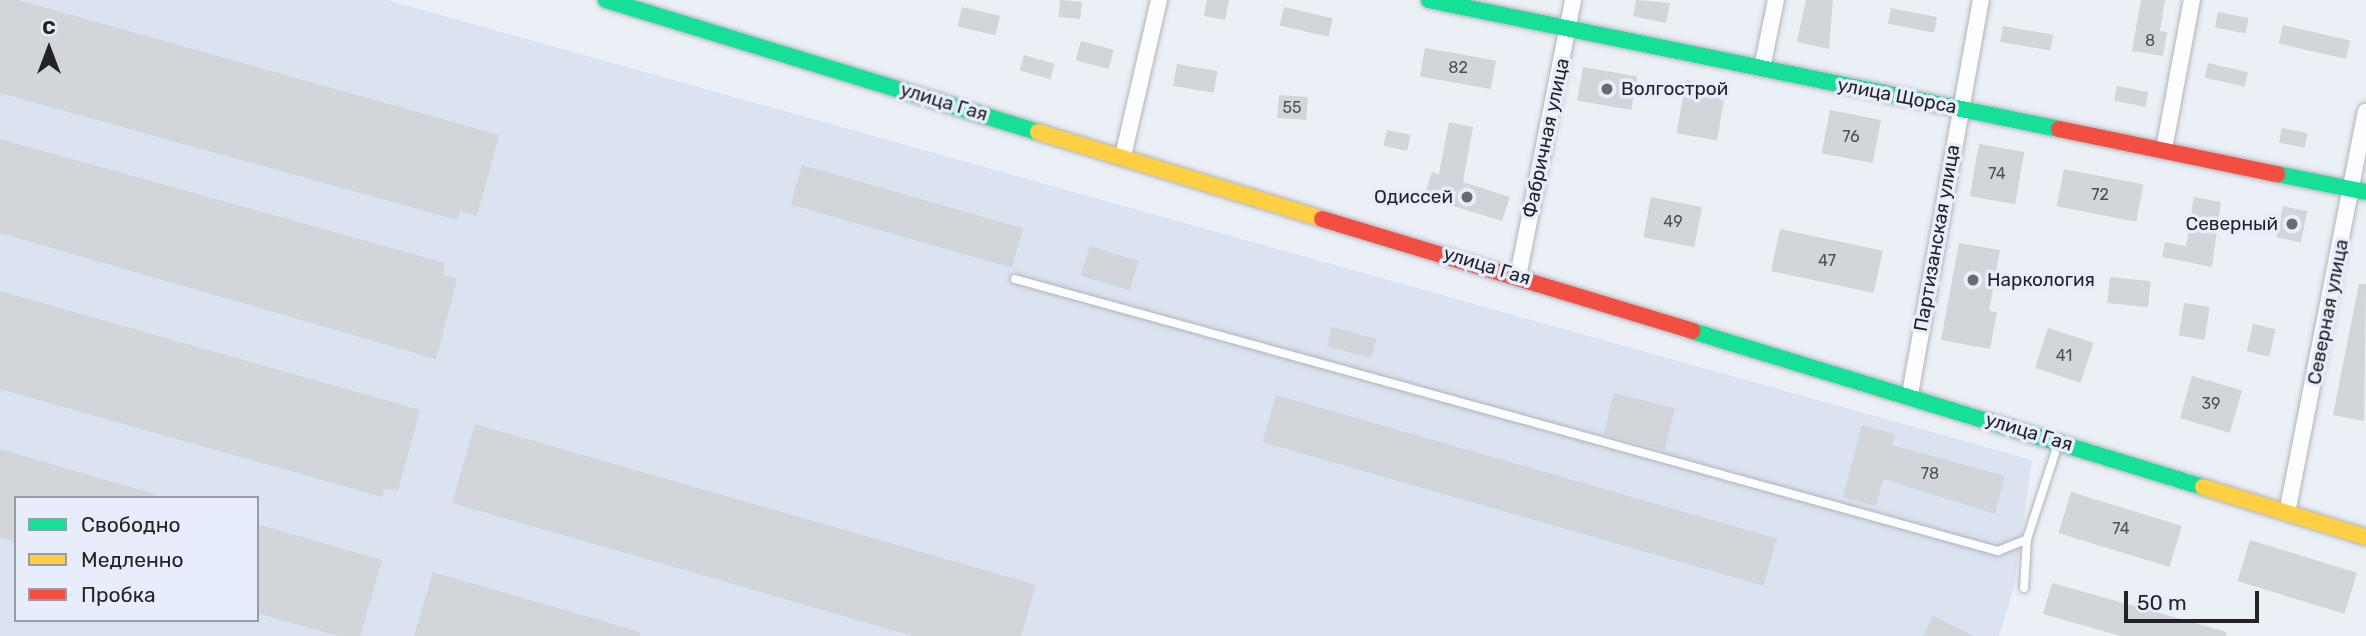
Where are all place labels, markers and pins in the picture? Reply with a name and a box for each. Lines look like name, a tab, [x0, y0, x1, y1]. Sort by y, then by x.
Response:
place label: Волгострой	[1621, 78, 1728, 100]
marker: Волгострой	[1599, 81, 1615, 97]
place label: Одиссей	[1374, 186, 1453, 208]
marker: Одиссей	[1459, 189, 1475, 205]
place label: Северный	[2185, 213, 2278, 235]
marker: Северный	[2284, 216, 2300, 232]
place label: Наркология	[1987, 269, 2095, 291]
marker: Наркология	[1965, 272, 1981, 288]

